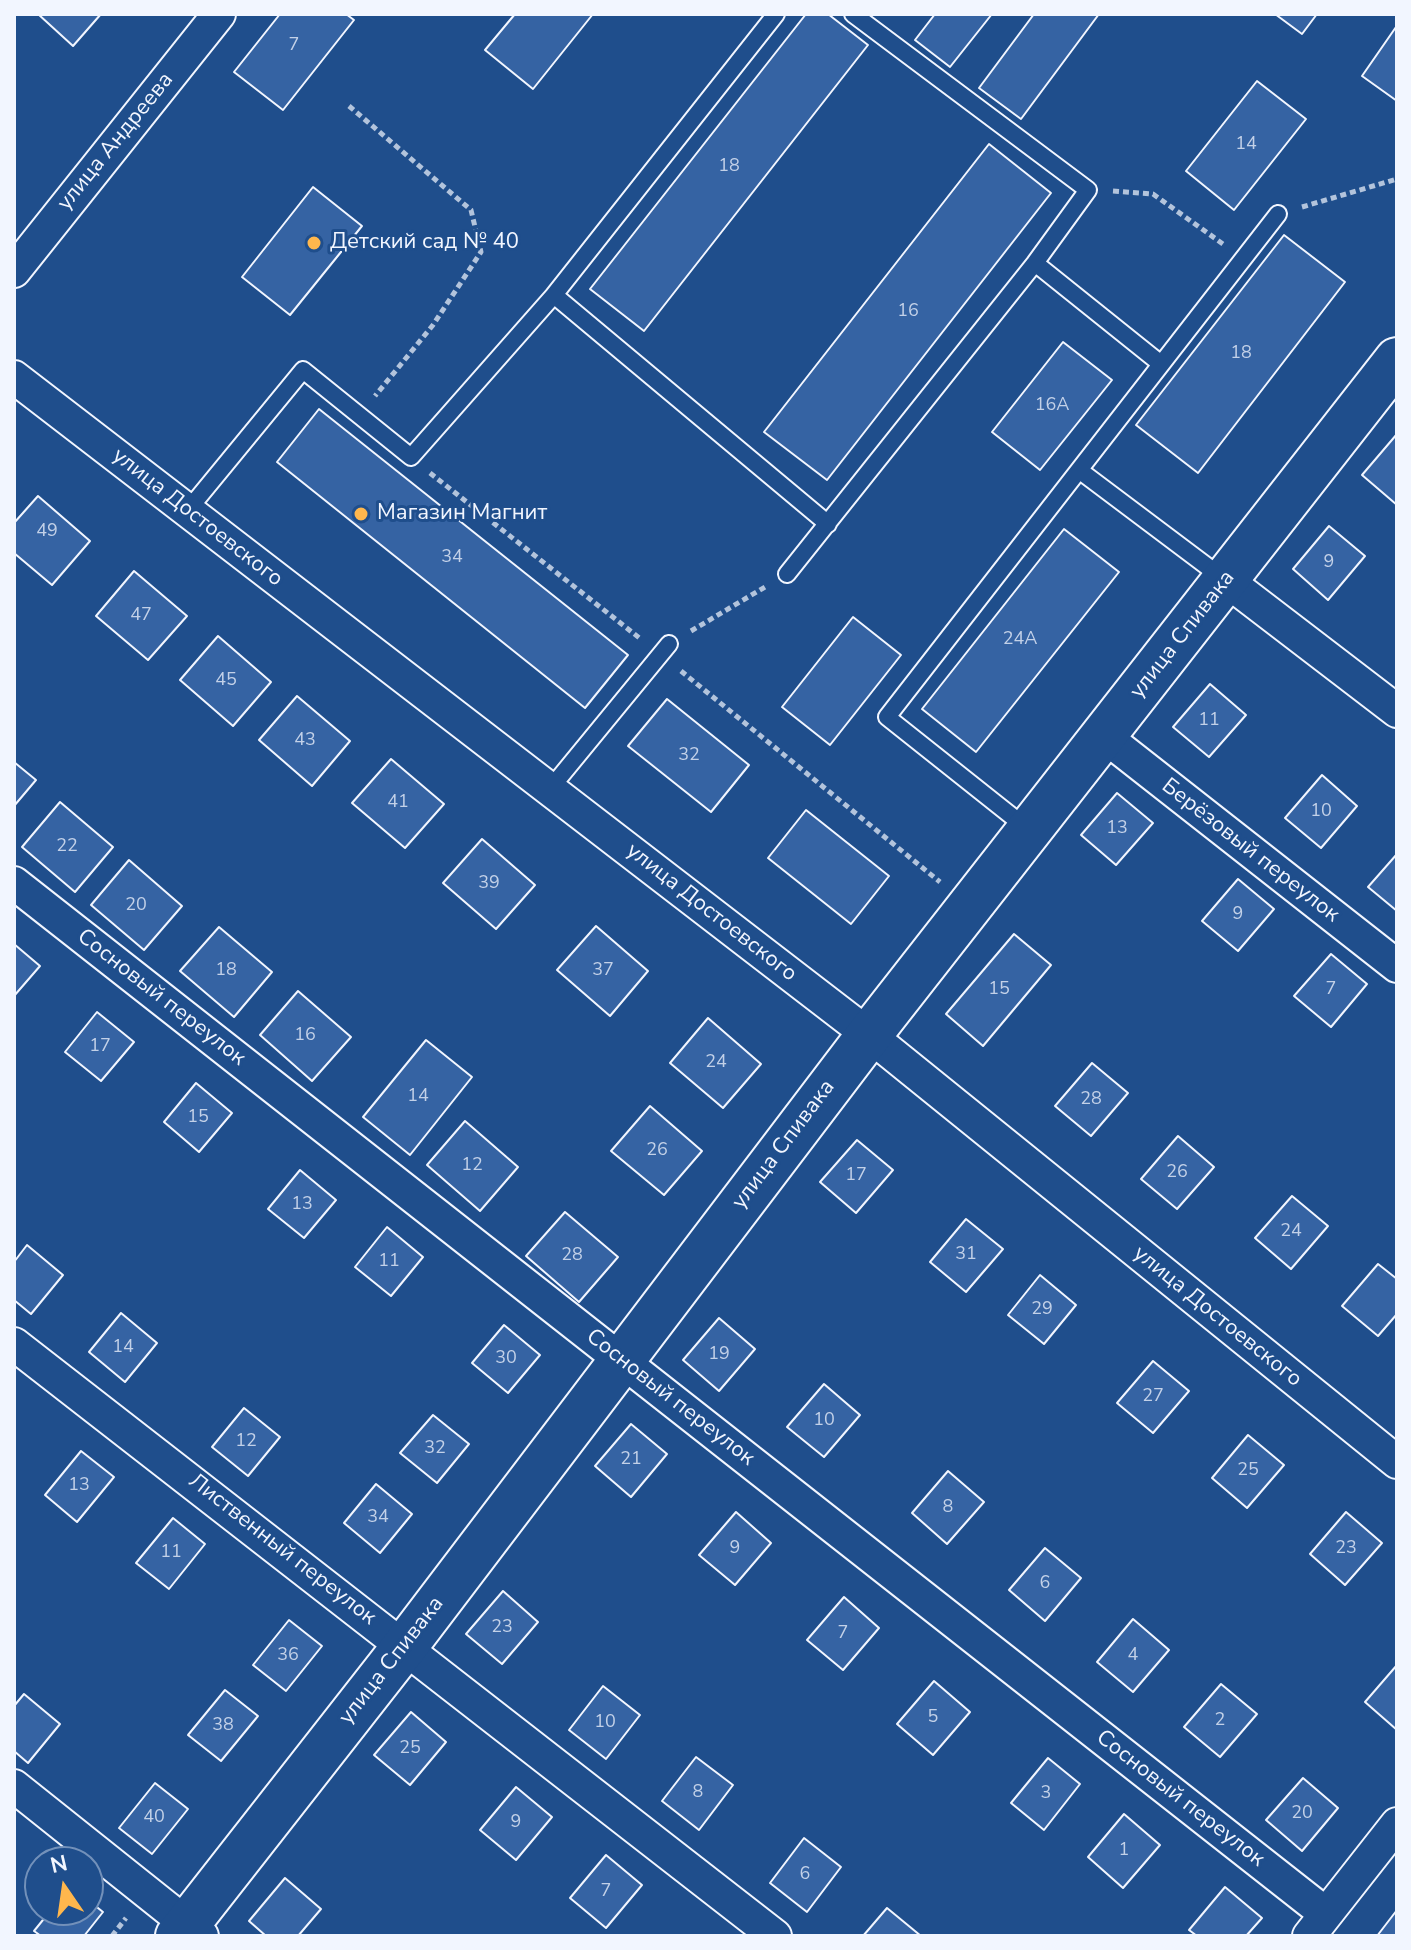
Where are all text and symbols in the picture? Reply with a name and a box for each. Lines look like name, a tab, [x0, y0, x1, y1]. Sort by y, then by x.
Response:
house number: 7	[289, 35, 299, 57]
street label: улица Андреева	[52, 68, 180, 216]
house number: 14	[1235, 134, 1257, 156]
house number: 18	[718, 156, 740, 178]
place label: Детский сад № 40	[330, 230, 519, 256]
marker: Детский сад № 40	[305, 234, 323, 252]
house number: 16	[897, 301, 919, 323]
house number: 18	[1230, 343, 1252, 365]
house number: 16А	[1035, 395, 1069, 417]
street label: улица Достоевского	[106, 443, 288, 593]
place label: Магазин Магнит	[377, 501, 547, 527]
marker: Магазин Магнит	[352, 505, 370, 523]
house number: 49	[36, 521, 58, 543]
house number: 34	[441, 547, 463, 569]
house number: 9	[1324, 552, 1334, 574]
street label: улица Спивака	[1125, 566, 1241, 704]
house number: 47	[130, 605, 152, 627]
house number: 24А	[1003, 629, 1037, 651]
house number: 45	[215, 670, 237, 692]
house number: 11	[1198, 710, 1220, 732]
house number: 43	[294, 730, 316, 752]
house number: 32	[678, 745, 700, 767]
street label: Берёзовый переулок	[1156, 773, 1344, 929]
house number: 41	[387, 792, 409, 814]
house number: 10	[1310, 801, 1332, 823]
house number: 13	[1106, 818, 1128, 840]
house number: 22	[56, 836, 78, 858]
street label: улица Достоевского	[620, 838, 802, 988]
house number: 39	[478, 873, 500, 895]
house number: 20	[125, 895, 147, 917]
house number: 9	[1233, 904, 1243, 926]
street label: Сосновый переулок	[72, 924, 250, 1072]
house number: 18	[215, 960, 237, 982]
house number: 37	[592, 960, 614, 982]
house number: 15	[988, 979, 1010, 1001]
house number: 7	[1326, 979, 1336, 1001]
house number: 16	[294, 1025, 316, 1047]
house number: 17	[89, 1036, 111, 1058]
house number: 24	[705, 1052, 727, 1074]
street label: улица Спивака	[727, 1075, 841, 1215]
house number: 14	[407, 1086, 429, 1108]
house number: 28	[1080, 1089, 1102, 1111]
house number: 15	[187, 1107, 209, 1129]
house number: 26	[646, 1140, 668, 1162]
house number: 12	[461, 1155, 483, 1177]
house number: 26	[1166, 1162, 1188, 1184]
house number: 17	[845, 1165, 867, 1187]
house number: 13	[291, 1194, 313, 1216]
house number: 24	[1280, 1221, 1302, 1243]
street label: улица Достоевского	[1127, 1241, 1307, 1393]
house number: 31	[955, 1244, 977, 1266]
house number: 28	[561, 1245, 583, 1267]
house number: 11	[378, 1251, 400, 1273]
house number: 29	[1031, 1299, 1053, 1321]
street label: Сосновый переулок	[581, 1324, 759, 1472]
house number: 14	[112, 1337, 134, 1359]
house number: 19	[708, 1344, 730, 1366]
house number: 30	[495, 1348, 517, 1370]
house number: 27	[1142, 1386, 1164, 1408]
house number: 10	[813, 1410, 835, 1432]
house number: 12	[235, 1431, 257, 1453]
house number: 32	[424, 1438, 446, 1460]
house number: 21	[620, 1449, 642, 1471]
house number: 25	[1237, 1460, 1259, 1482]
street label: Лиственный переулок	[183, 1469, 381, 1631]
house number: 13	[68, 1475, 90, 1497]
house number: 8	[943, 1497, 953, 1519]
house number: 34	[367, 1507, 389, 1529]
house number: 9	[730, 1538, 740, 1560]
house number: 23	[1335, 1538, 1357, 1560]
house number: 11	[160, 1542, 182, 1564]
house number: 6	[1040, 1573, 1050, 1595]
street label: улица Спивака	[334, 1592, 450, 1730]
house number: 23	[491, 1617, 513, 1639]
house number: 7	[838, 1623, 848, 1645]
house number: 36	[277, 1645, 299, 1667]
house number: 4	[1128, 1645, 1138, 1667]
house number: 5	[928, 1707, 938, 1729]
house number: 2	[1215, 1710, 1225, 1732]
house number: 10	[594, 1712, 616, 1734]
house number: 38	[212, 1715, 234, 1737]
street label: Сосновый переулок	[1091, 1725, 1269, 1873]
house number: 25	[399, 1738, 421, 1760]
house number: 8	[693, 1782, 703, 1804]
house number: 3	[1041, 1783, 1051, 1805]
house number: 20	[1291, 1803, 1313, 1825]
house number: 40	[143, 1807, 165, 1829]
house number: 9	[511, 1812, 521, 1834]
house number: 1	[1119, 1840, 1129, 1862]
north arrow	[24, 1846, 104, 1926]
text: N	[48, 1848, 70, 1881]
house number: 6	[800, 1864, 810, 1886]
house number: 7	[601, 1881, 611, 1903]

